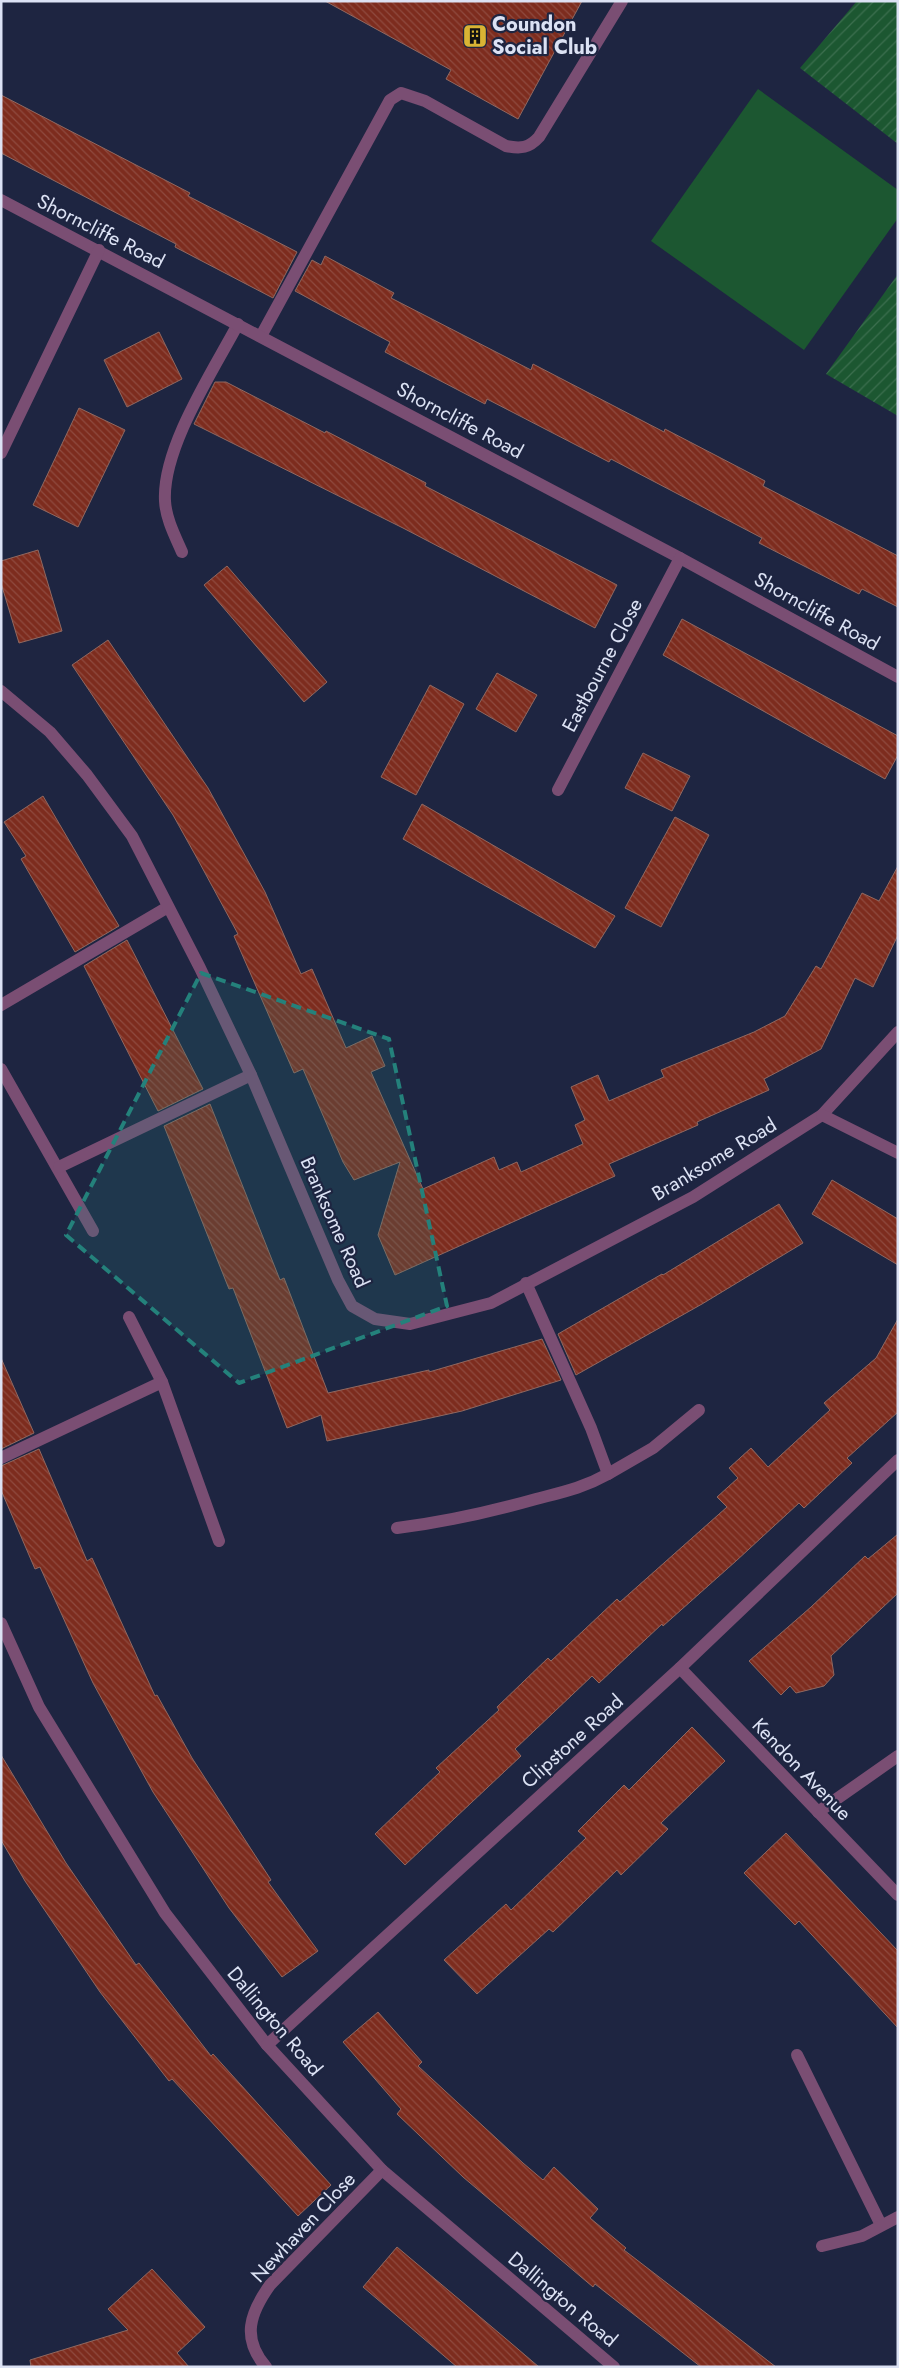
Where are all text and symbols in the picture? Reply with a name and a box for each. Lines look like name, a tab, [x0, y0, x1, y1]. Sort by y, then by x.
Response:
place label: Coundon Social Club	[492, 10, 597, 62]
building icon: Coundon Social Club	[462, 23, 488, 49]
street label: Shorncliffe Road	[32, 187, 170, 276]
street label: Shorncliffe Road	[391, 375, 528, 466]
street label: Shorncliffe Road	[749, 565, 885, 658]
street label: Eastbourne Close	[555, 593, 650, 737]
street label: Branksome Road	[646, 1111, 782, 1208]
street label: Branksome Road	[293, 1152, 376, 1292]
street label: Clipstone Road	[515, 1688, 630, 1795]
street label: Kendon Avenue	[745, 1712, 858, 1827]
street label: Dallington Road	[220, 1960, 329, 2082]
street label: Newhaven Close	[244, 2166, 362, 2289]
street label: Dallington Road	[502, 2245, 624, 2354]

